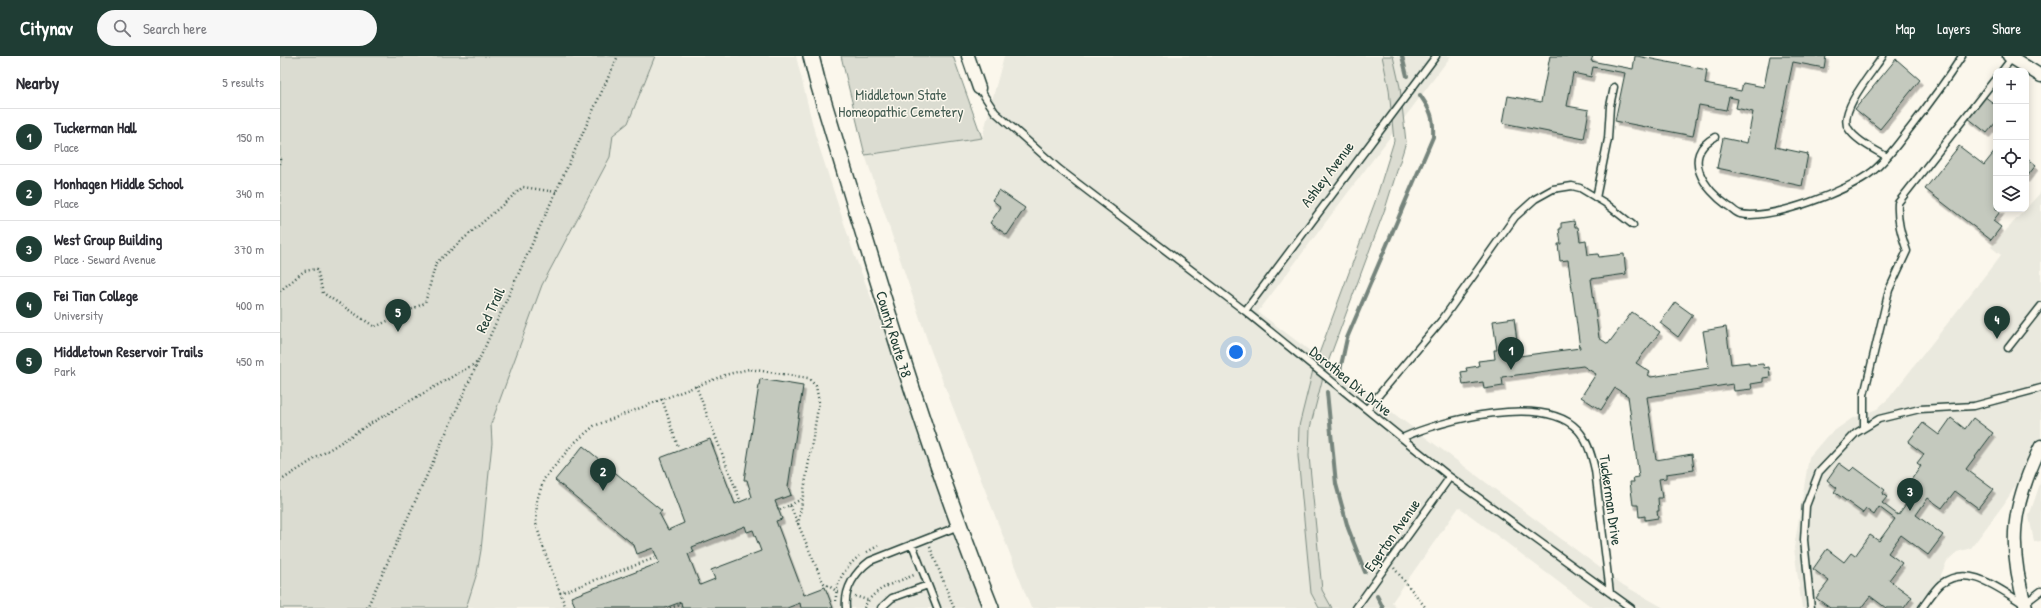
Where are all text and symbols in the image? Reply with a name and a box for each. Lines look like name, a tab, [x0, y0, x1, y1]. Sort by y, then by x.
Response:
search box	[97, 10, 377, 46]
text: Citynav	[20, 15, 73, 41]
icon: search	[111, 17, 133, 39]
text: Search here	[143, 18, 207, 39]
text: Map	[1895, 19, 1915, 38]
text: Layers	[1937, 19, 1970, 38]
text: Share	[1992, 19, 2021, 38]
map controls	[1993, 68, 2029, 212]
button: +	[1993, 68, 2029, 104]
text: Nearby	[16, 71, 59, 94]
text: 5 results	[222, 73, 264, 91]
park label: Middletown State Homeopathic Cemetery	[838, 84, 964, 122]
button: −	[1993, 104, 2029, 140]
text: Tuckerman Hall	[54, 117, 137, 138]
text: 1	[27, 128, 31, 146]
text: 150 m	[236, 128, 264, 146]
street label: Ashley Avenue	[1295, 137, 1359, 211]
text: Place	[54, 138, 79, 156]
button: locate	[1993, 140, 2029, 176]
text: Monhagen Middle School	[54, 173, 183, 194]
button: layers	[1993, 176, 2029, 212]
text: 2	[26, 184, 32, 202]
text: 340 m	[236, 184, 264, 202]
text: Place	[54, 194, 79, 212]
text: West Group Building	[54, 229, 162, 250]
text: 3	[26, 240, 32, 258]
text: 370 m	[234, 240, 264, 258]
text: Place · Seward Avenue	[54, 250, 156, 268]
street label: Red Trail	[470, 284, 510, 336]
text: Fei Tian College	[54, 285, 138, 306]
street label: County Route 78	[871, 288, 917, 380]
text: 4	[27, 296, 31, 314]
text: 400 m	[236, 296, 264, 314]
pin: 5	[385, 299, 411, 332]
text: University	[54, 306, 103, 324]
pin: 4	[1984, 306, 2010, 339]
pin: 1	[1498, 337, 1524, 370]
text: Middletown Reservoir Trails	[54, 341, 203, 362]
street label: Dorothea Dix Drive	[1305, 341, 1397, 421]
your location	[1226, 342, 1246, 362]
text: 5	[26, 352, 32, 370]
text: 450 m	[236, 352, 264, 370]
text: Park	[54, 362, 76, 380]
street label: Tuckerman Drive	[1594, 453, 1628, 547]
pin: 2	[590, 458, 616, 491]
pin: 3	[1897, 478, 1923, 511]
street label: Egerton Avenue	[1359, 494, 1425, 576]

